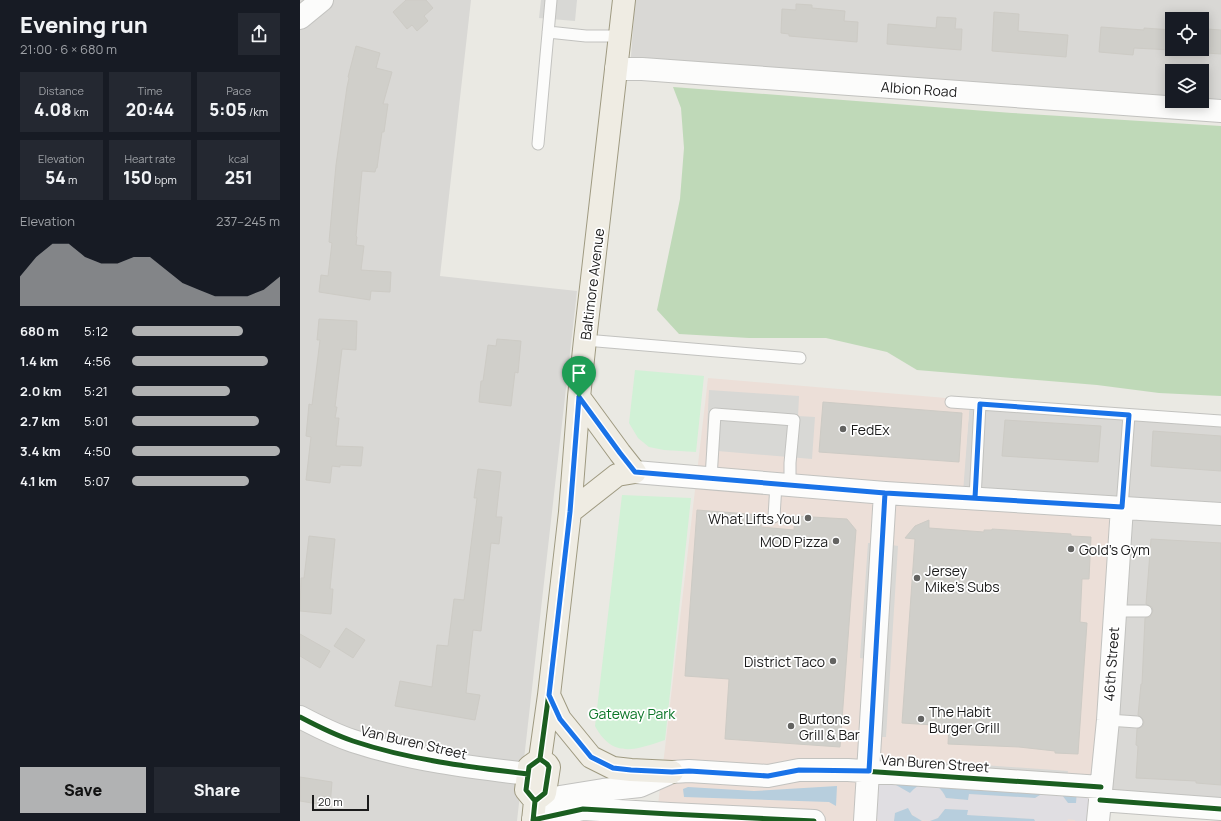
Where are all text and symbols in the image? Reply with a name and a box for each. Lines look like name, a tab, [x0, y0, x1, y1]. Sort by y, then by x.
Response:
text: Evening run	[20, 10, 148, 40]
map controls	[1165, 12, 1209, 108]
button: locate	[1165, 12, 1209, 56]
button: share	[238, 13, 280, 55]
text: 21:00 · 6 × 680 m	[20, 40, 117, 58]
button: layers	[1165, 64, 1209, 108]
street label: Albion Road	[880, 77, 958, 101]
text: Distance	[39, 83, 84, 98]
text: Time	[138, 83, 162, 98]
text: Pace	[226, 83, 251, 98]
text: 4.08	[34, 98, 72, 121]
text: 20:44	[126, 98, 174, 121]
text: 5:05	[209, 98, 247, 121]
text: km	[72, 104, 89, 119]
text: /km	[247, 104, 268, 119]
text: Elevation	[38, 151, 85, 166]
text: Heart rate	[124, 151, 176, 166]
text: kcal	[229, 151, 249, 166]
text: 54	[45, 166, 66, 189]
text: 150	[123, 166, 152, 189]
text: 251	[225, 166, 253, 189]
text: m	[66, 172, 77, 187]
text: bpm	[152, 172, 177, 187]
text: Elevation	[20, 212, 75, 230]
text: 237–245 m	[216, 212, 280, 230]
street label: Baltimore Avenue	[576, 227, 608, 341]
text: 680 m	[20, 322, 59, 340]
text: 5:12	[84, 322, 108, 340]
text: 1.4 km	[20, 352, 58, 370]
text: 4:56	[84, 352, 111, 370]
pin	[562, 356, 596, 397]
icon: arrive	[568, 362, 590, 384]
text: 2.0 km	[20, 382, 62, 400]
text: 5:21	[84, 382, 108, 400]
text: 2.7 km	[20, 412, 60, 430]
text: 5:01	[84, 412, 108, 430]
place label: FedEx	[851, 420, 890, 439]
marker: FedEx	[838, 424, 848, 434]
text: 3.4 km	[20, 442, 61, 460]
text: 4:50	[84, 442, 111, 460]
text: 4.1 km	[20, 472, 57, 490]
text: 5:07	[84, 472, 110, 490]
place label: What Lifts You	[708, 509, 800, 528]
marker: What Lifts You	[803, 513, 813, 523]
place label: MOD Pizza	[760, 532, 828, 551]
marker: MOD Pizza	[831, 536, 841, 546]
place label: Gold's Gym	[1079, 540, 1150, 559]
marker: Gold's Gym	[1066, 544, 1076, 554]
place label: Jersey Mike's Subs	[925, 561, 1000, 596]
marker: Jersey Mike's Subs	[912, 573, 922, 583]
street label: 46th Street	[1099, 626, 1123, 702]
place label: District Taco	[744, 652, 825, 671]
marker: District Taco	[828, 656, 838, 666]
place label: The Habit Burger Grill	[929, 702, 1000, 737]
park label: Gateway Park	[589, 704, 676, 723]
place label: Burtons Grill & Bar	[799, 709, 860, 744]
marker: The Habit Burger Grill	[916, 714, 926, 724]
street label: Van Buren Street	[359, 721, 469, 764]
marker: Burtons Grill & Bar	[786, 721, 796, 731]
street label: Van Buren Street	[880, 750, 990, 776]
button: Save	[20, 767, 146, 813]
button: Share	[154, 767, 280, 813]
scale bar	[312, 793, 369, 812]
text: 20 m	[318, 794, 343, 809]

